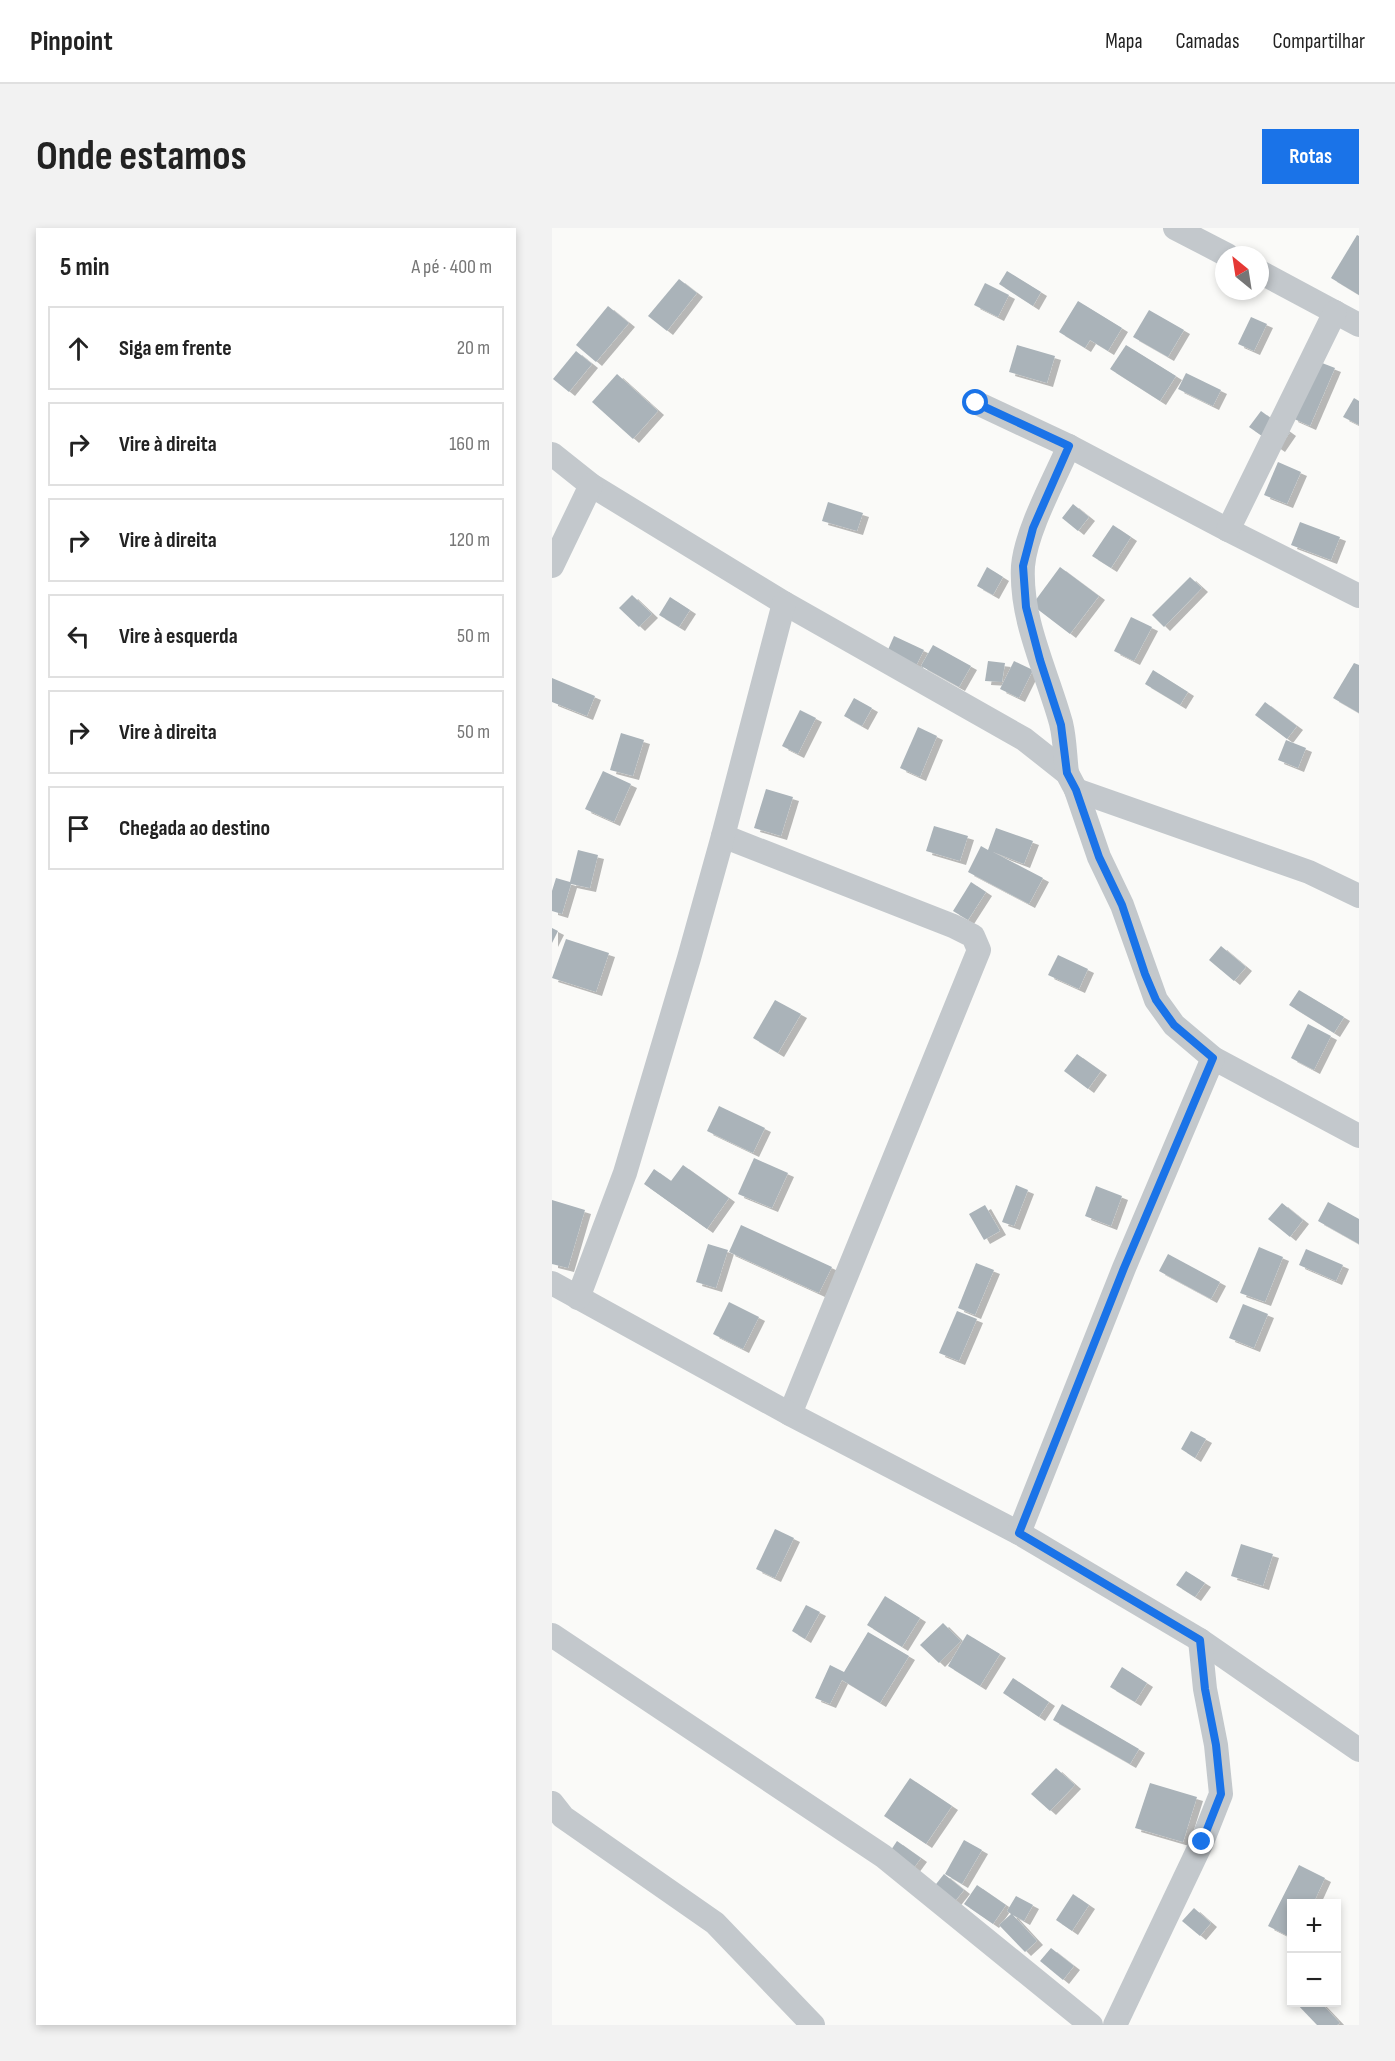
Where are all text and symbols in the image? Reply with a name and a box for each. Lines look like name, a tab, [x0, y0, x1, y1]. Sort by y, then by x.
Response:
text: Pinpoint	[30, 25, 113, 58]
text: Mapa	[1105, 29, 1143, 54]
text: Camadas	[1176, 29, 1239, 54]
text: Compartilhar	[1272, 29, 1365, 54]
button: Rotas	[1262, 129, 1359, 184]
text: Onde estamos	[36, 131, 247, 182]
north arrow	[1215, 246, 1269, 300]
text: 5 min	[60, 252, 110, 283]
text: A pé · 400 m	[411, 255, 492, 279]
icon: ahead	[62, 332, 95, 365]
text: Siga em frente	[119, 335, 232, 362]
text: 20 m	[457, 336, 490, 360]
route start	[962, 389, 988, 415]
icon: right	[62, 428, 95, 461]
text: Vire à direita	[119, 431, 217, 458]
text: 160 m	[449, 432, 490, 456]
icon: right	[62, 524, 95, 557]
text: Vire à direita	[119, 527, 217, 554]
text: 120 m	[450, 528, 490, 552]
icon: left	[62, 620, 95, 653]
text: Vire à esquerda	[119, 623, 238, 650]
text: 50 m	[457, 624, 490, 648]
icon: right	[62, 716, 95, 749]
text: Vire à direita	[119, 719, 217, 746]
text: 50 m	[457, 720, 490, 744]
icon: arrive	[62, 812, 95, 845]
text: Chegada ao destino	[119, 815, 270, 842]
route end	[1188, 1828, 1214, 1854]
map controls	[1287, 1899, 1341, 2007]
button: +	[1287, 1899, 1341, 1953]
button: −	[1287, 1953, 1341, 2007]

